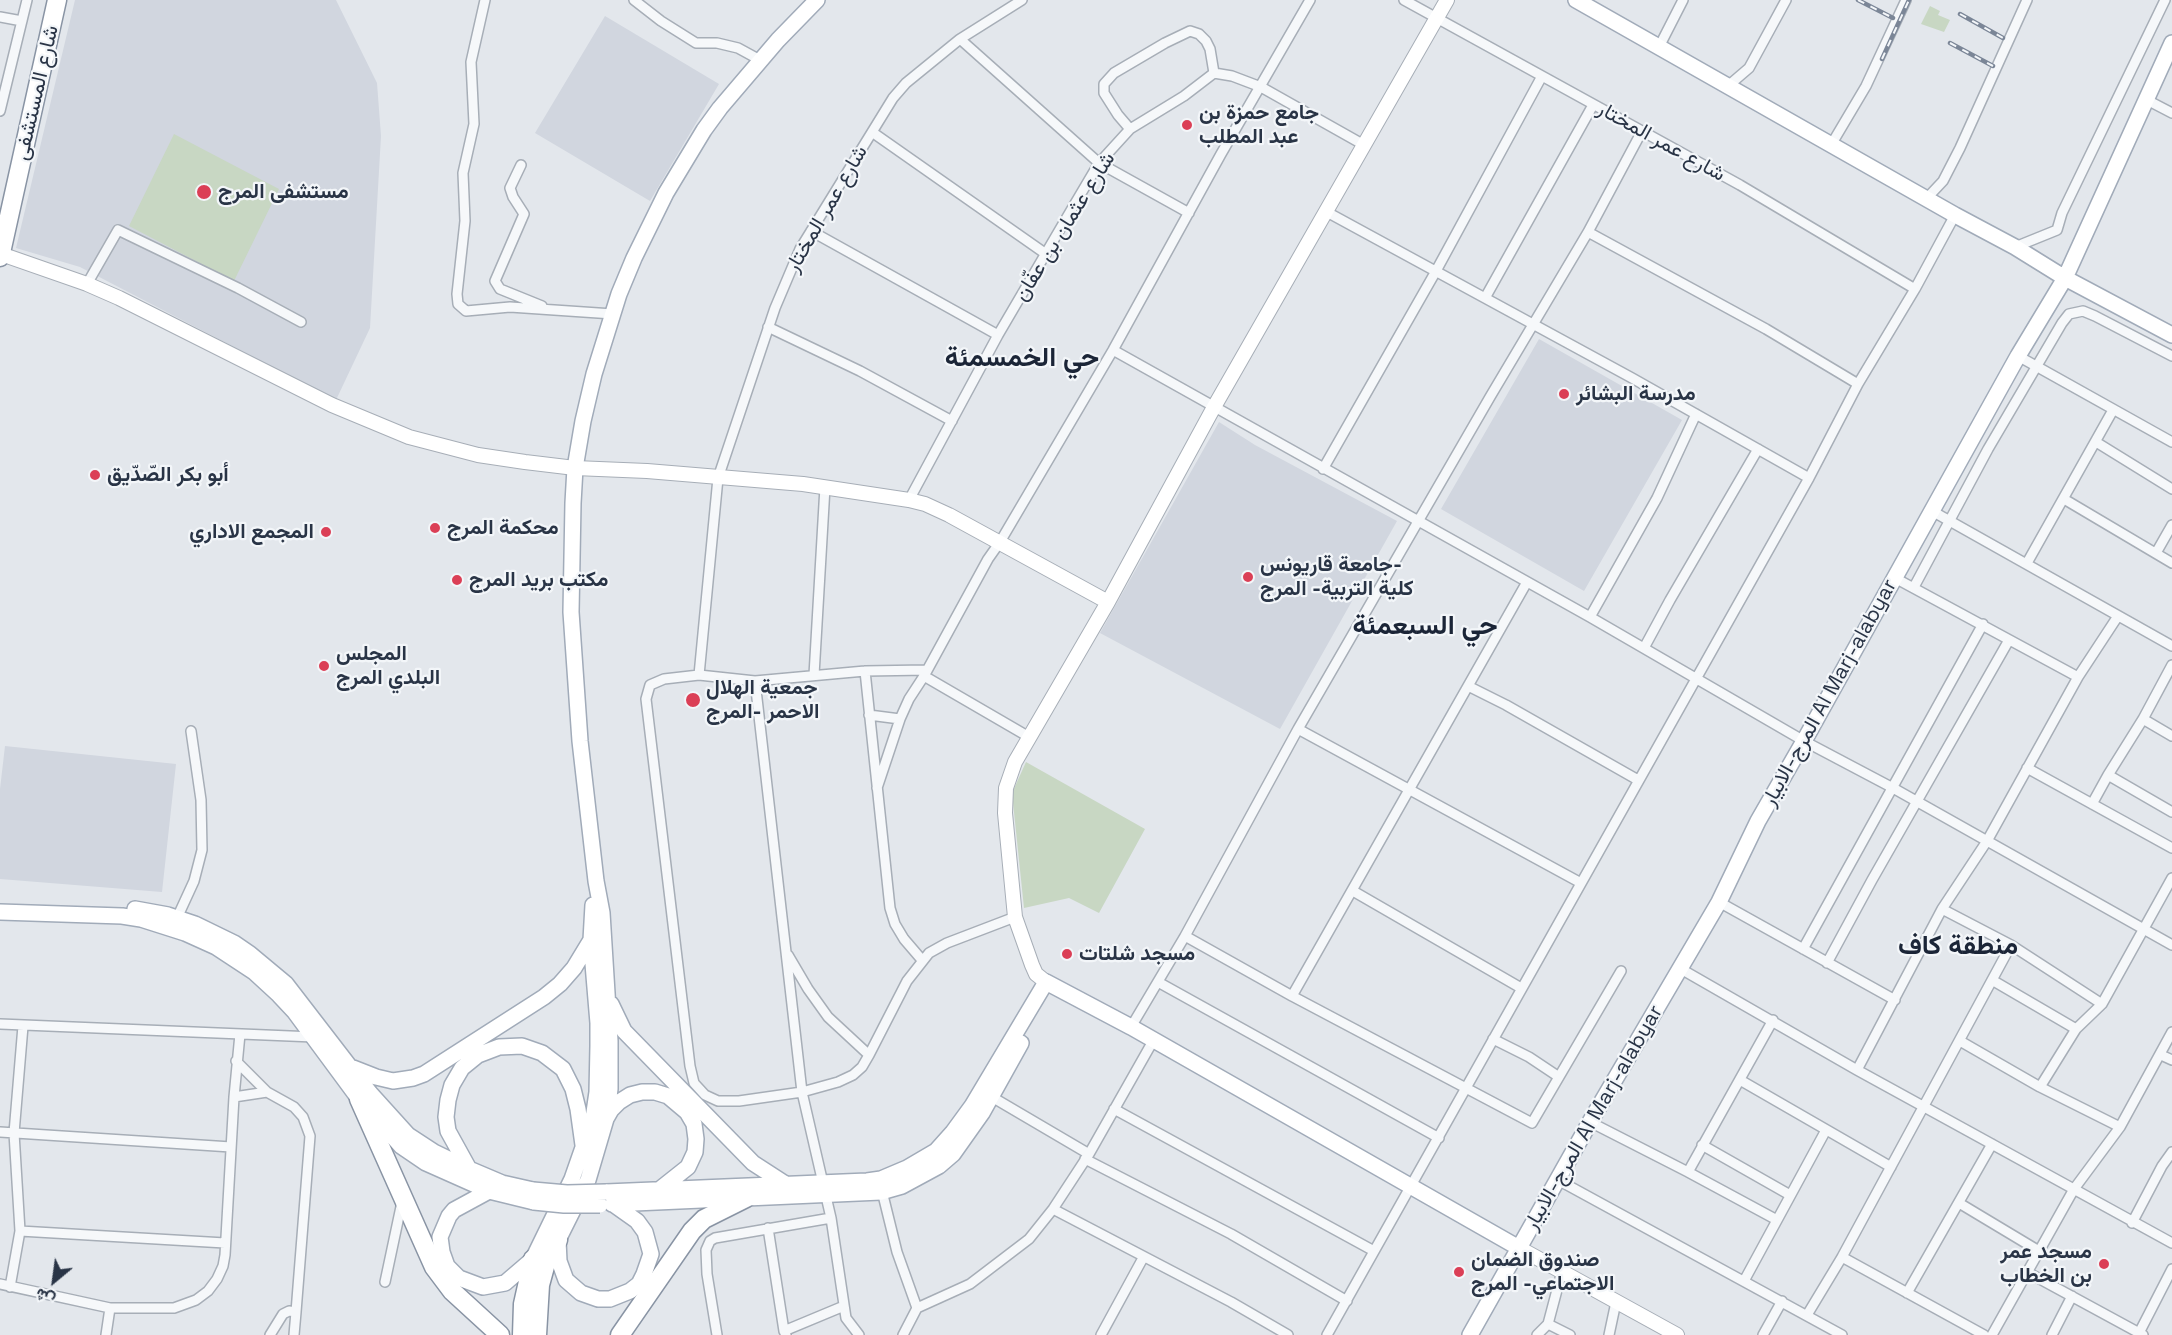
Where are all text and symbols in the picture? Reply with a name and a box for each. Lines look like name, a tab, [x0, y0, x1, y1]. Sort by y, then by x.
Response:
street label: شارع المستشفى	[9, 23, 65, 163]
street label: شارع عمر المختار	[1593, 97, 1729, 187]
place label: جامع حمزة بن عبد المطلب	[1199, 100, 1319, 150]
marker: جامع حمزة بن عبد المطلب	[1180, 118, 1194, 132]
street label: شارع عمر المختار	[781, 141, 873, 277]
street label: شارع عثمان بن عفّان	[1009, 148, 1121, 306]
place label: مستشفى المرج	[218, 179, 349, 205]
marker: مستشفى المرج	[195, 183, 213, 201]
district label: حي الخمسمئة	[945, 343, 1099, 375]
place label: مدرسة البشائر	[1576, 381, 1696, 407]
marker: مدرسة البشائر	[1557, 387, 1571, 401]
place label: أبو بكر الصّدّيق	[107, 462, 229, 488]
marker: أبو بكر الصّدّيق	[88, 468, 102, 482]
place label: محكمة المرج	[447, 515, 559, 541]
place label: المجمع الاداري	[189, 519, 314, 545]
marker: محكمة المرج	[428, 521, 442, 535]
marker: المجمع الاداري	[319, 525, 333, 539]
place label: جامعة قاريونس- كلية التربية- المرج	[1260, 552, 1414, 602]
place label: مكتب بريد المرج	[469, 567, 608, 593]
marker: جامعة قاريونس- كلية التربية- المرج	[1241, 570, 1255, 584]
marker: مكتب بريد المرج	[450, 573, 464, 587]
street label: المرج-الابيار Al Marj-alabyar	[1757, 575, 1903, 811]
district label: حي السبعمئة	[1352, 611, 1498, 643]
place label: المجلس البلدي المرج	[336, 641, 440, 691]
marker: المجلس البلدي المرج	[317, 659, 331, 673]
place label: جمعية الهلال الاحمر -المرج	[706, 675, 819, 725]
marker: جمعية الهلال الاحمر -المرج	[684, 691, 702, 709]
district label: منطقة كاف	[1898, 931, 2018, 963]
place label: مسجد شلتات	[1079, 941, 1195, 967]
marker: مسجد شلتات	[1060, 947, 1074, 961]
street label: المرج-الابيار Al Marj-alabyar	[1519, 1001, 1669, 1235]
place label: مسجد عمر بن الخطاب	[2000, 1239, 2092, 1289]
place label: صندوق الضمان الاجتماعي- المرج	[1471, 1247, 1614, 1297]
north arrow	[24, 1251, 84, 1311]
marker: مسجد عمر بن الخطاب	[2097, 1257, 2111, 1271]
marker: صندوق الضمان الاجتماعي- المرج	[1452, 1265, 1466, 1279]
text: ش	[32, 1283, 59, 1311]

